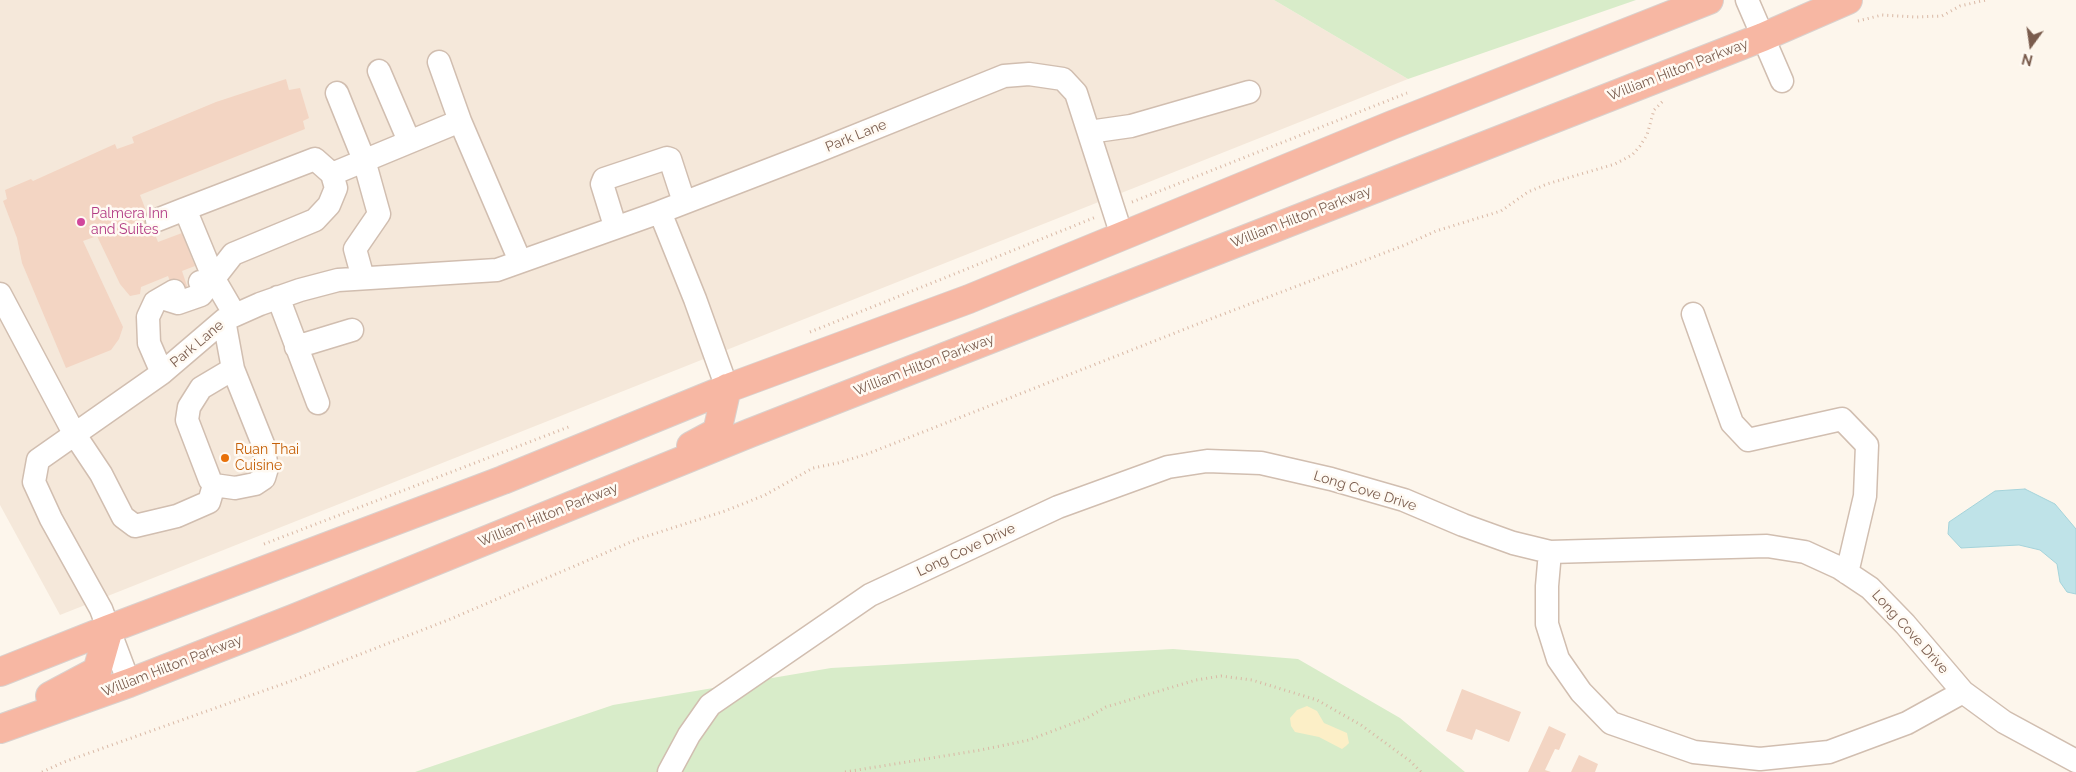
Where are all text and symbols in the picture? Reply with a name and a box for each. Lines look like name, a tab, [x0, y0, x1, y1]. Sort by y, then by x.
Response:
north arrow	[2006, 20, 2056, 70]
street label: William Hilton Parkway	[1605, 35, 1751, 105]
text: N	[2020, 50, 2034, 69]
street label: Park Lane	[823, 116, 889, 156]
street label: William Hilton Parkway	[1228, 182, 1374, 252]
place label: Palmera Inn and Suites	[91, 206, 168, 238]
marker: Palmera Inn and Suites	[75, 216, 87, 228]
street label: Park Lane	[167, 317, 227, 371]
street label: William Hilton Parkway	[851, 330, 997, 400]
place label: Ruan Thai Cuisine	[235, 442, 299, 474]
marker: Ruan Thai Cuisine	[219, 452, 231, 464]
street label: Long Cove Drive	[1311, 467, 1419, 515]
street label: William Hilton Parkway	[476, 479, 620, 551]
street label: Long Cove Drive	[914, 520, 1018, 580]
street label: Long Cove Drive	[1868, 587, 1952, 677]
street label: William Hilton Parkway	[99, 631, 245, 701]

